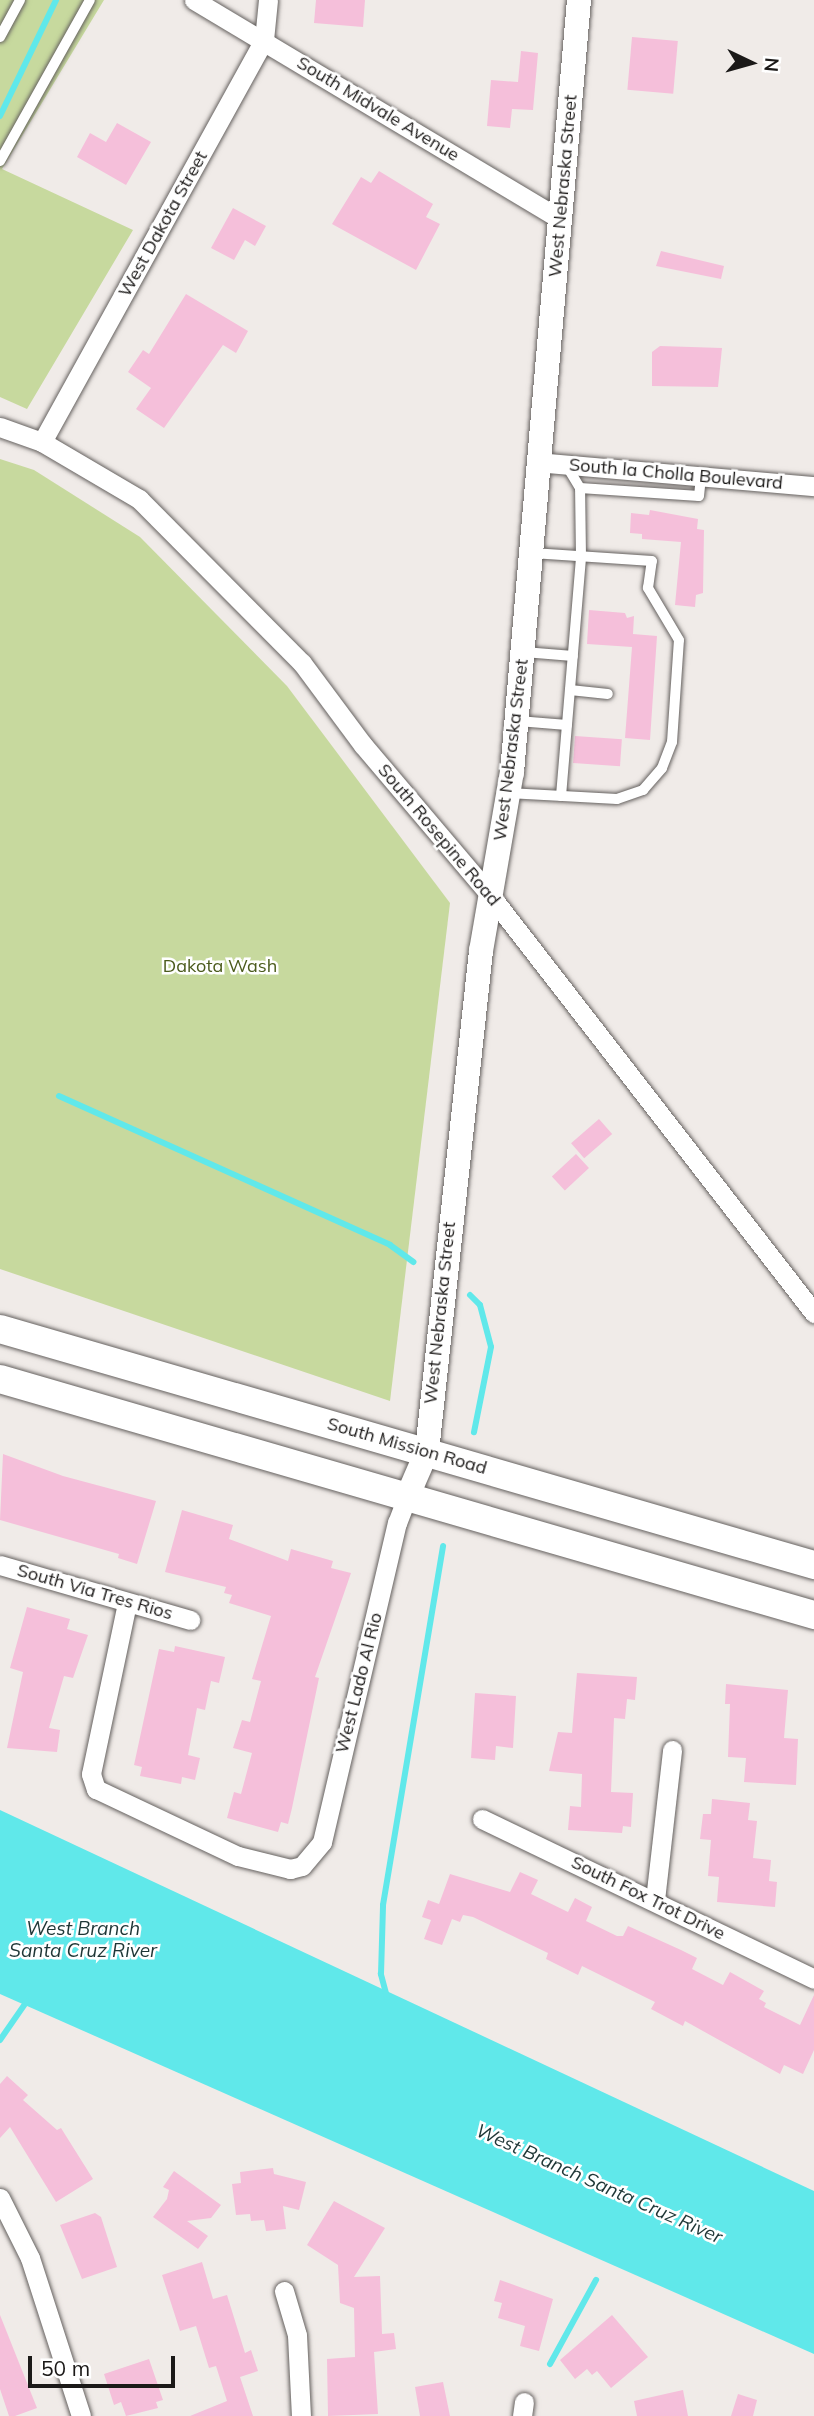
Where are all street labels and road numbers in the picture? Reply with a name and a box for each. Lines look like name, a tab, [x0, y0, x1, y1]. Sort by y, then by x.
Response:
street label: South Midvale Avenue	[293, 52, 463, 166]
street label: West Nebraska Street	[544, 94, 582, 278]
street label: West Dakota Street	[114, 147, 212, 301]
street label: South la Cholla Boulevard	[568, 454, 784, 494]
street label: West Nebraska Street	[489, 658, 533, 842]
street label: South Rosepine Road	[373, 760, 505, 910]
street label: West Nebraska Street	[420, 1221, 460, 1405]
street label: South Mission Road	[325, 1413, 489, 1479]
street label: South Via Tres Rios	[15, 1559, 175, 1625]
street label: West Lado Al Rio	[331, 1610, 387, 1756]
street label: South Fox Trot Drive	[568, 1851, 728, 1945]

